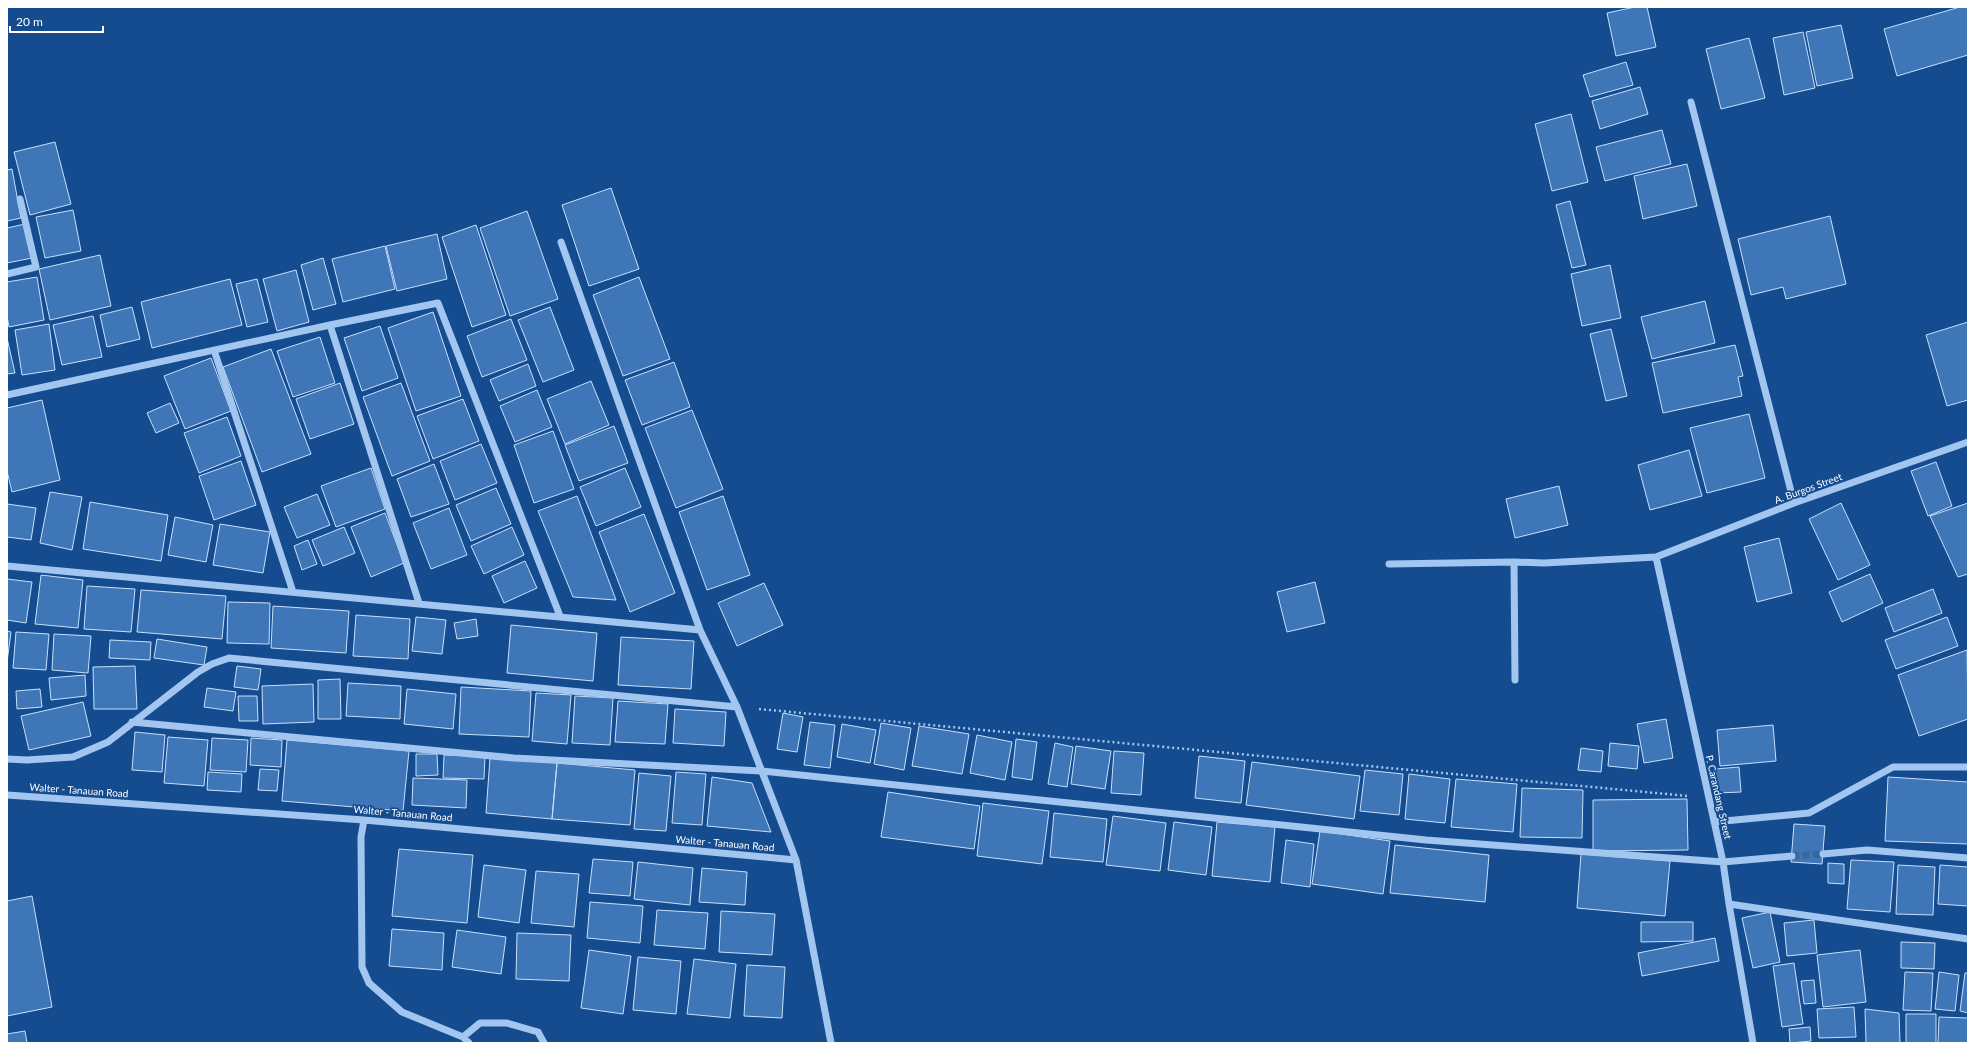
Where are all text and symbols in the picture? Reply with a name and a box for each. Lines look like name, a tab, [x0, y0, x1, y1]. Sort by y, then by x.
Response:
scale bar	[10, 8, 103, 34]
text: 20 m	[16, 14, 43, 29]
street label: A. Burgos Street	[1773, 470, 1844, 506]
street label: P. Carandang Street	[1703, 754, 1735, 841]
street label: Walter - Tanauan Road	[29, 781, 129, 799]
street label: Walter - Tanauan Road	[353, 803, 453, 823]
street label: Walter - Tanauan Road	[675, 833, 775, 853]

